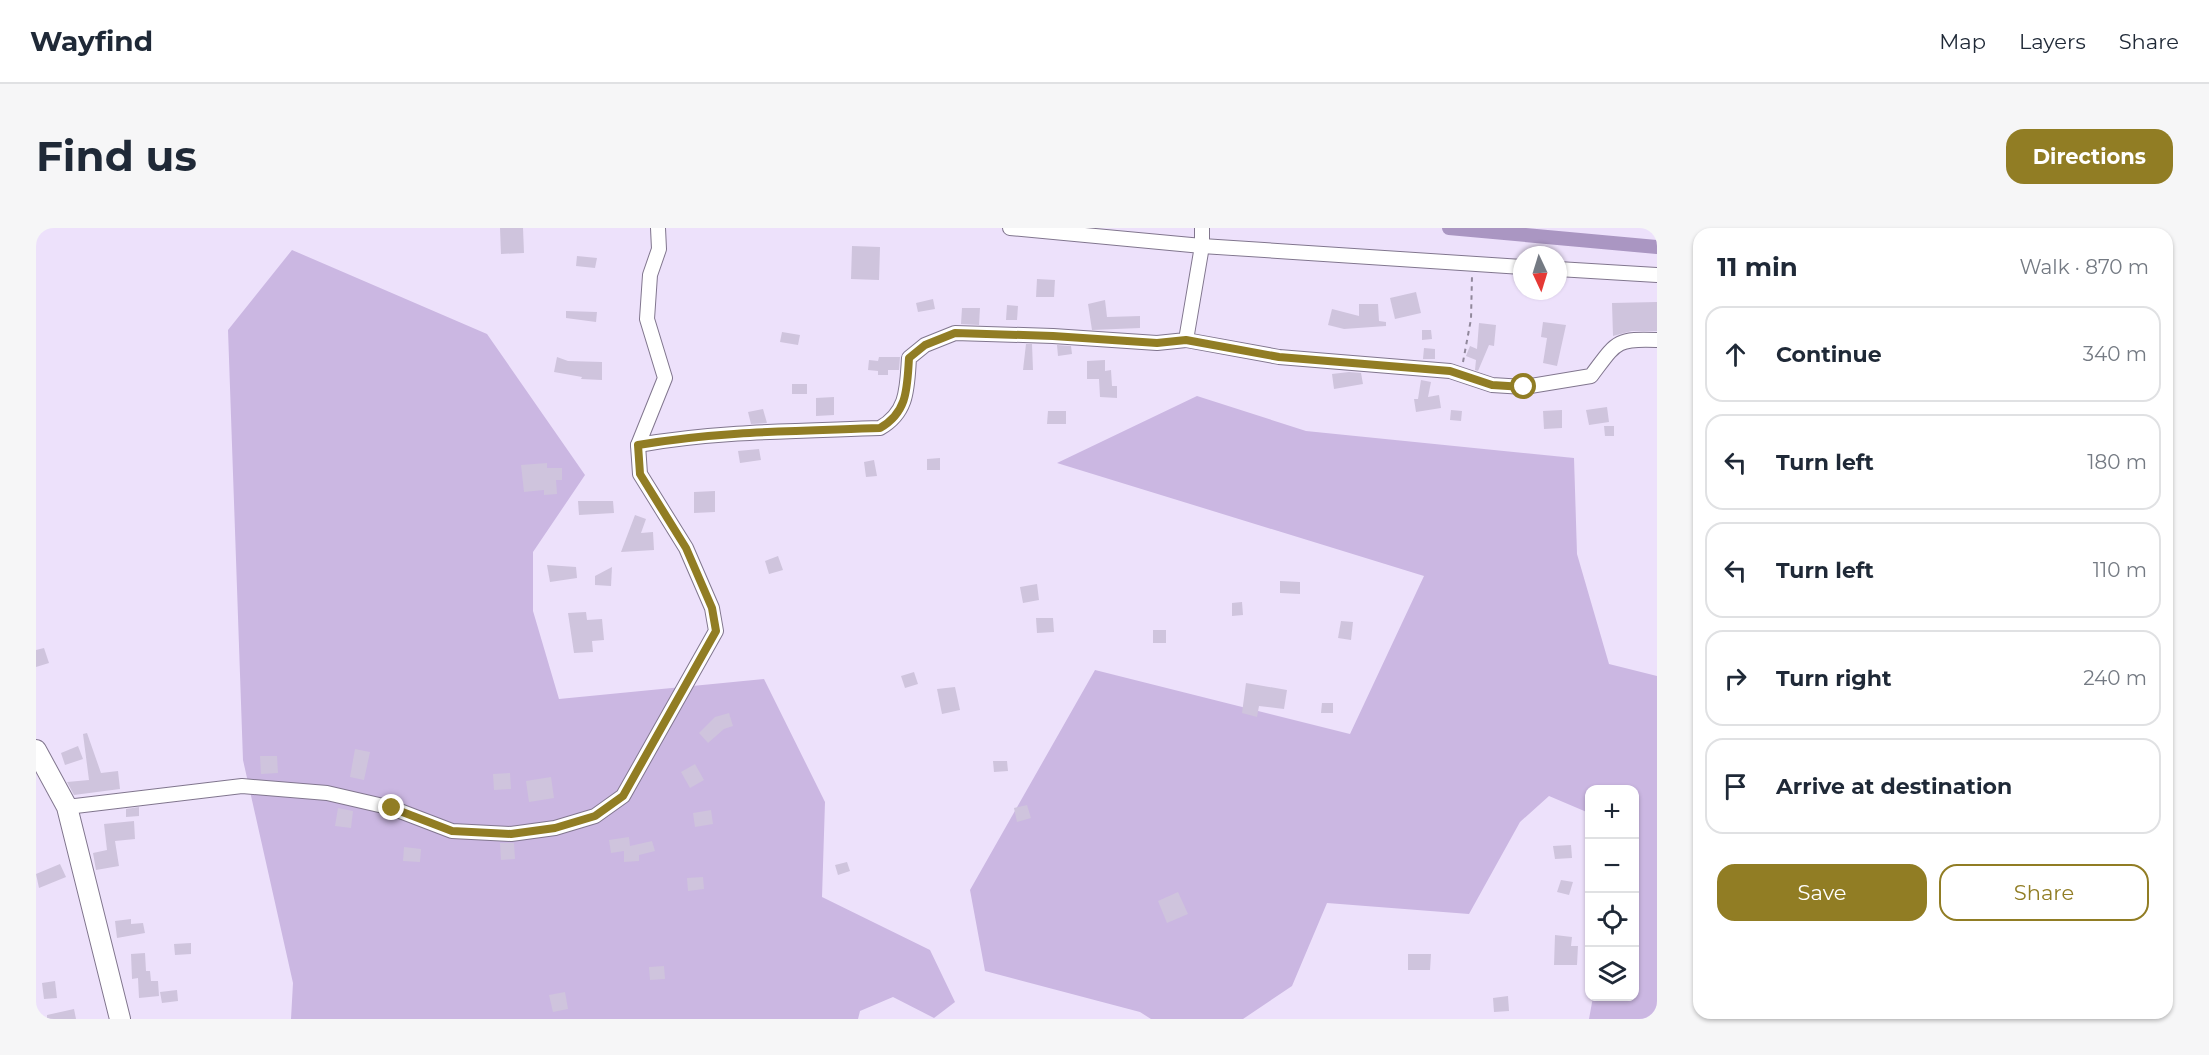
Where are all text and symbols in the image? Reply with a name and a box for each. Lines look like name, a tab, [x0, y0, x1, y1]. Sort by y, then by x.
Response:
text: Wayfind	[30, 24, 153, 58]
text: Map	[1939, 29, 1986, 54]
text: Layers	[2019, 29, 2086, 54]
text: Share	[2119, 29, 2179, 54]
button: Directions	[2006, 129, 2173, 184]
text: Find us	[36, 130, 197, 182]
north arrow	[1513, 246, 1567, 300]
text: 11 min	[1717, 251, 1798, 283]
text: Walk · 870 m	[2019, 255, 2149, 279]
icon: ahead	[1719, 338, 1752, 371]
text: Continue	[1776, 341, 1882, 368]
text: 340 m	[2083, 342, 2147, 366]
route start	[1510, 373, 1536, 399]
icon: left	[1719, 446, 1752, 479]
text: Turn left	[1776, 449, 1874, 476]
text: 180 m	[2087, 450, 2147, 474]
icon: left	[1719, 554, 1752, 587]
text: Turn left	[1776, 557, 1874, 584]
text: 110 m	[2093, 558, 2147, 582]
icon: right	[1719, 662, 1752, 695]
text: Turn right	[1776, 665, 1891, 692]
text: 240 m	[2083, 666, 2147, 690]
icon: arrive	[1719, 770, 1752, 803]
text: Arrive at destination	[1776, 773, 2012, 800]
map controls	[1585, 785, 1639, 1001]
button: +	[1585, 785, 1639, 839]
route end	[378, 794, 404, 820]
button: −	[1585, 839, 1639, 893]
button: Save	[1717, 864, 1927, 921]
button: Share	[1939, 864, 2149, 921]
button: locate	[1585, 893, 1639, 947]
button: layers	[1585, 947, 1639, 1001]

